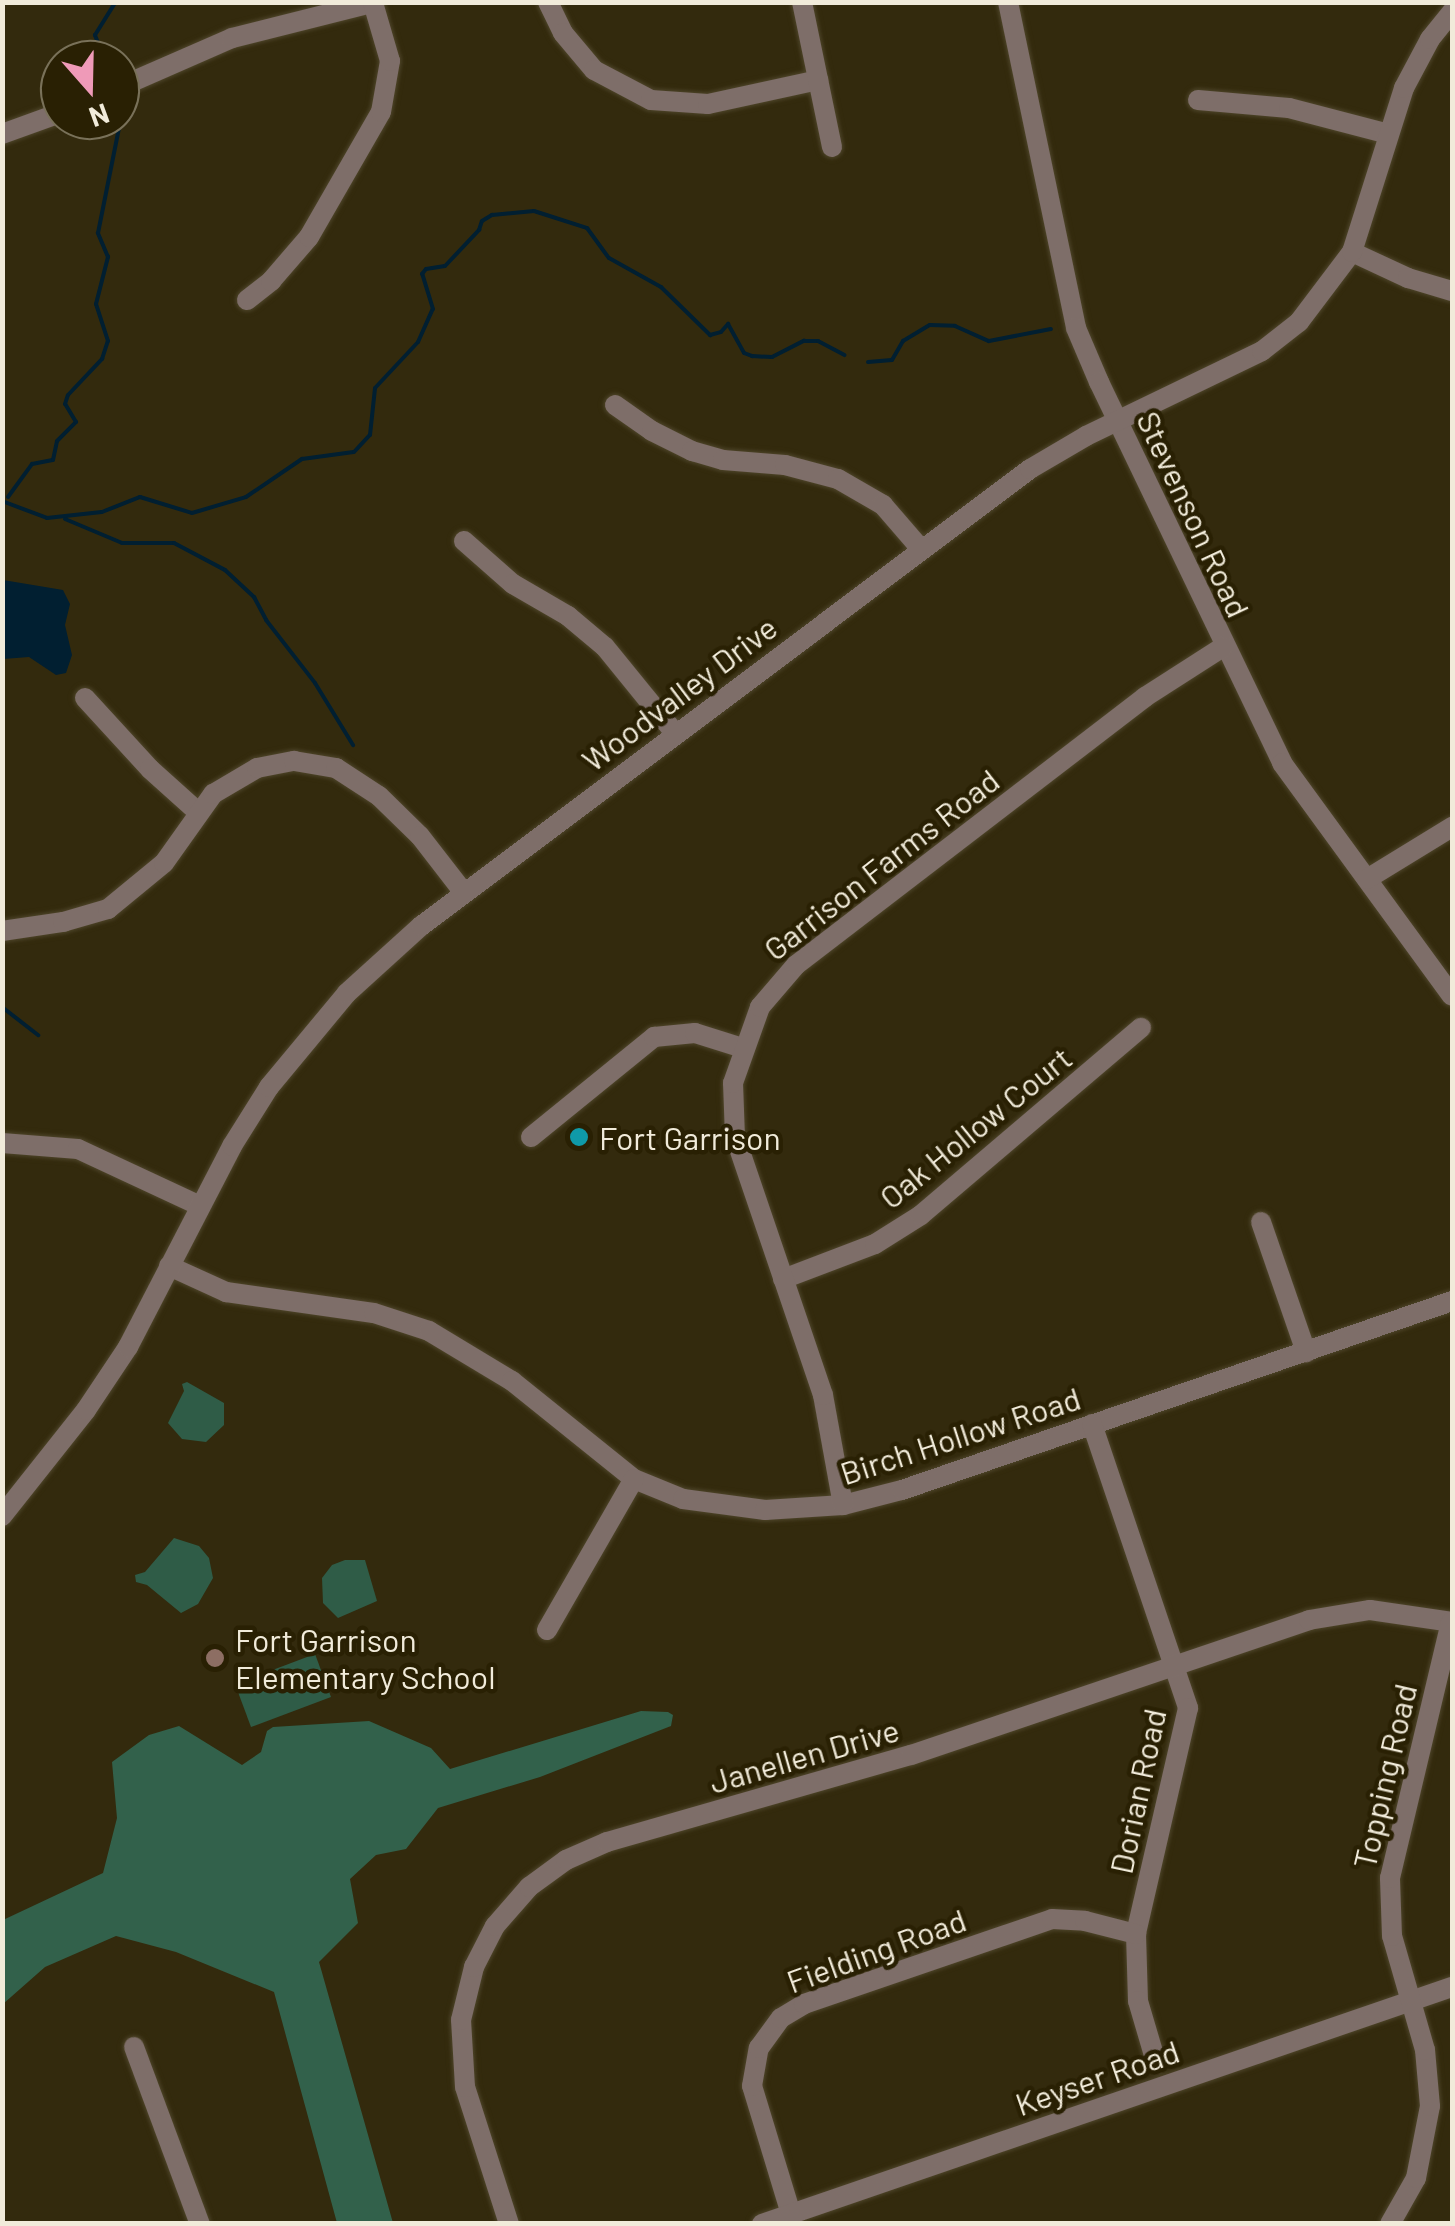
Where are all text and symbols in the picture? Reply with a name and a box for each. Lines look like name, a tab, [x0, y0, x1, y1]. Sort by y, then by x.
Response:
north arrow	[40, 40, 140, 140]
text: N	[85, 97, 114, 135]
street label: Stevenson Road	[1130, 405, 1258, 623]
street label: Woodvalley Drive	[574, 607, 784, 779]
street label: Garrison Farms Road	[756, 760, 1006, 968]
street label: Oak Hollow Court	[871, 1038, 1079, 1216]
place label: Fort Garrison	[599, 1118, 781, 1156]
marker: Fort Garrison	[568, 1126, 590, 1148]
street label: Birch Hollow Road	[835, 1378, 1085, 1492]
place label: Fort Garrison Elementary School	[235, 1621, 496, 1696]
marker: Fort Garrison Elementary School	[204, 1647, 226, 1669]
street label: Topping Road	[1344, 1680, 1424, 1872]
street label: Dorian Road	[1101, 1705, 1173, 1877]
street label: Janellen Drive	[705, 1710, 903, 1800]
street label: Fielding Road	[781, 1900, 971, 2000]
street label: Keyser Road	[1010, 2031, 1184, 2123]

